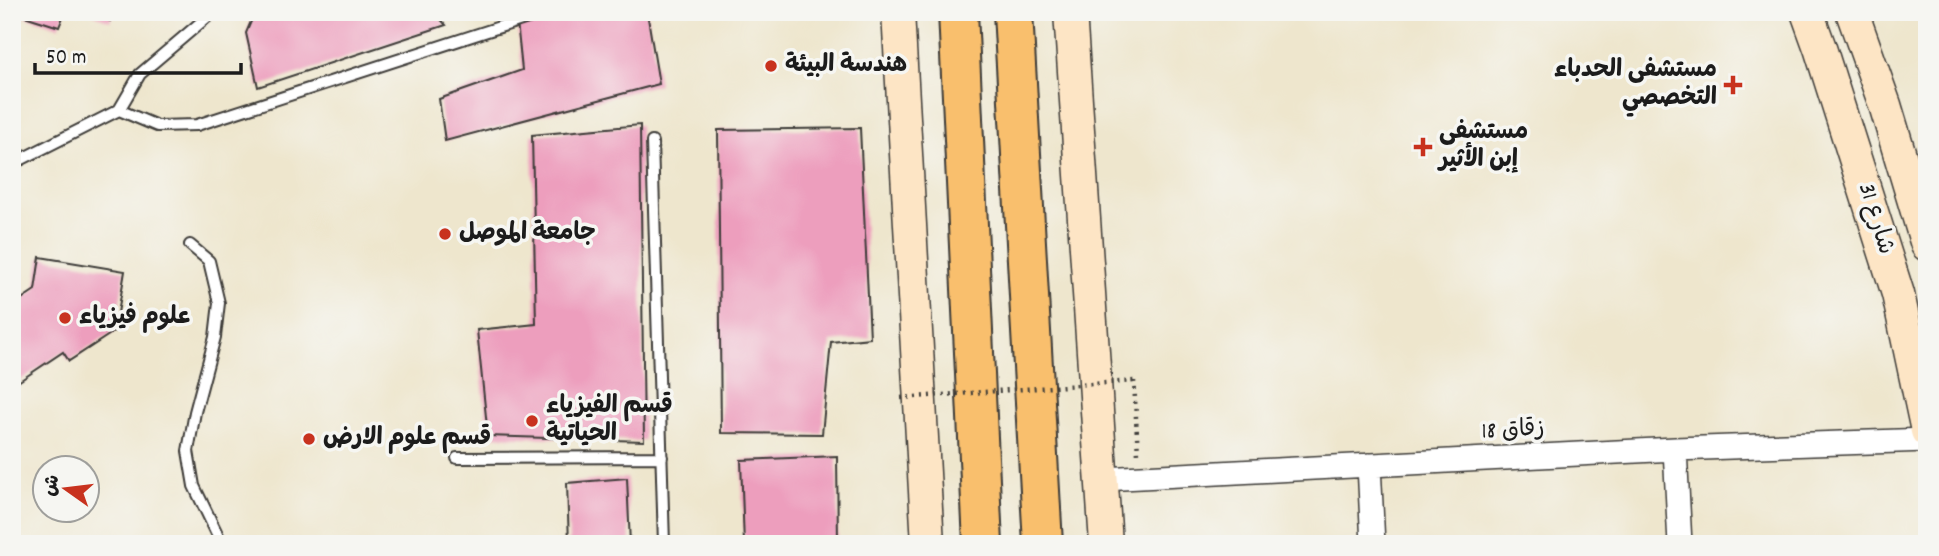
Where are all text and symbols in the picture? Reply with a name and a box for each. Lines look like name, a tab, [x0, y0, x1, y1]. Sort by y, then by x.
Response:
scale bar	[35, 32, 242, 76]
text: 50 m	[46, 44, 86, 74]
place label: هندسة البيئة	[785, 49, 907, 83]
place label: مستشفى الحدباء التخصصي	[1554, 54, 1717, 117]
marker: هندسة البيئة	[763, 58, 779, 74]
marker: مستشفى الحدباء التخصصي	[1723, 75, 1743, 95]
place label: مستشفى إبن الأثير	[1437, 116, 1528, 178]
marker: مستشفى إبن الأثير	[1413, 137, 1433, 157]
street label: شارع 31	[1848, 179, 1902, 259]
place label: جامعة الموصل	[459, 217, 596, 251]
marker: جامعة الموصل	[437, 226, 453, 242]
place label: علوم فيزياء	[79, 301, 191, 335]
marker: علوم فيزياء	[57, 310, 73, 326]
place label: قسم الفيزياء الحياتية	[546, 390, 673, 452]
street label: زقاق 18	[1480, 412, 1546, 450]
marker: قسم الفيزياء الحياتية	[524, 413, 540, 429]
place label: قسم علوم الارض	[323, 422, 491, 456]
marker: قسم علوم الارض	[301, 431, 317, 447]
north arrow	[32, 454, 102, 524]
text: ش	[37, 472, 69, 499]

